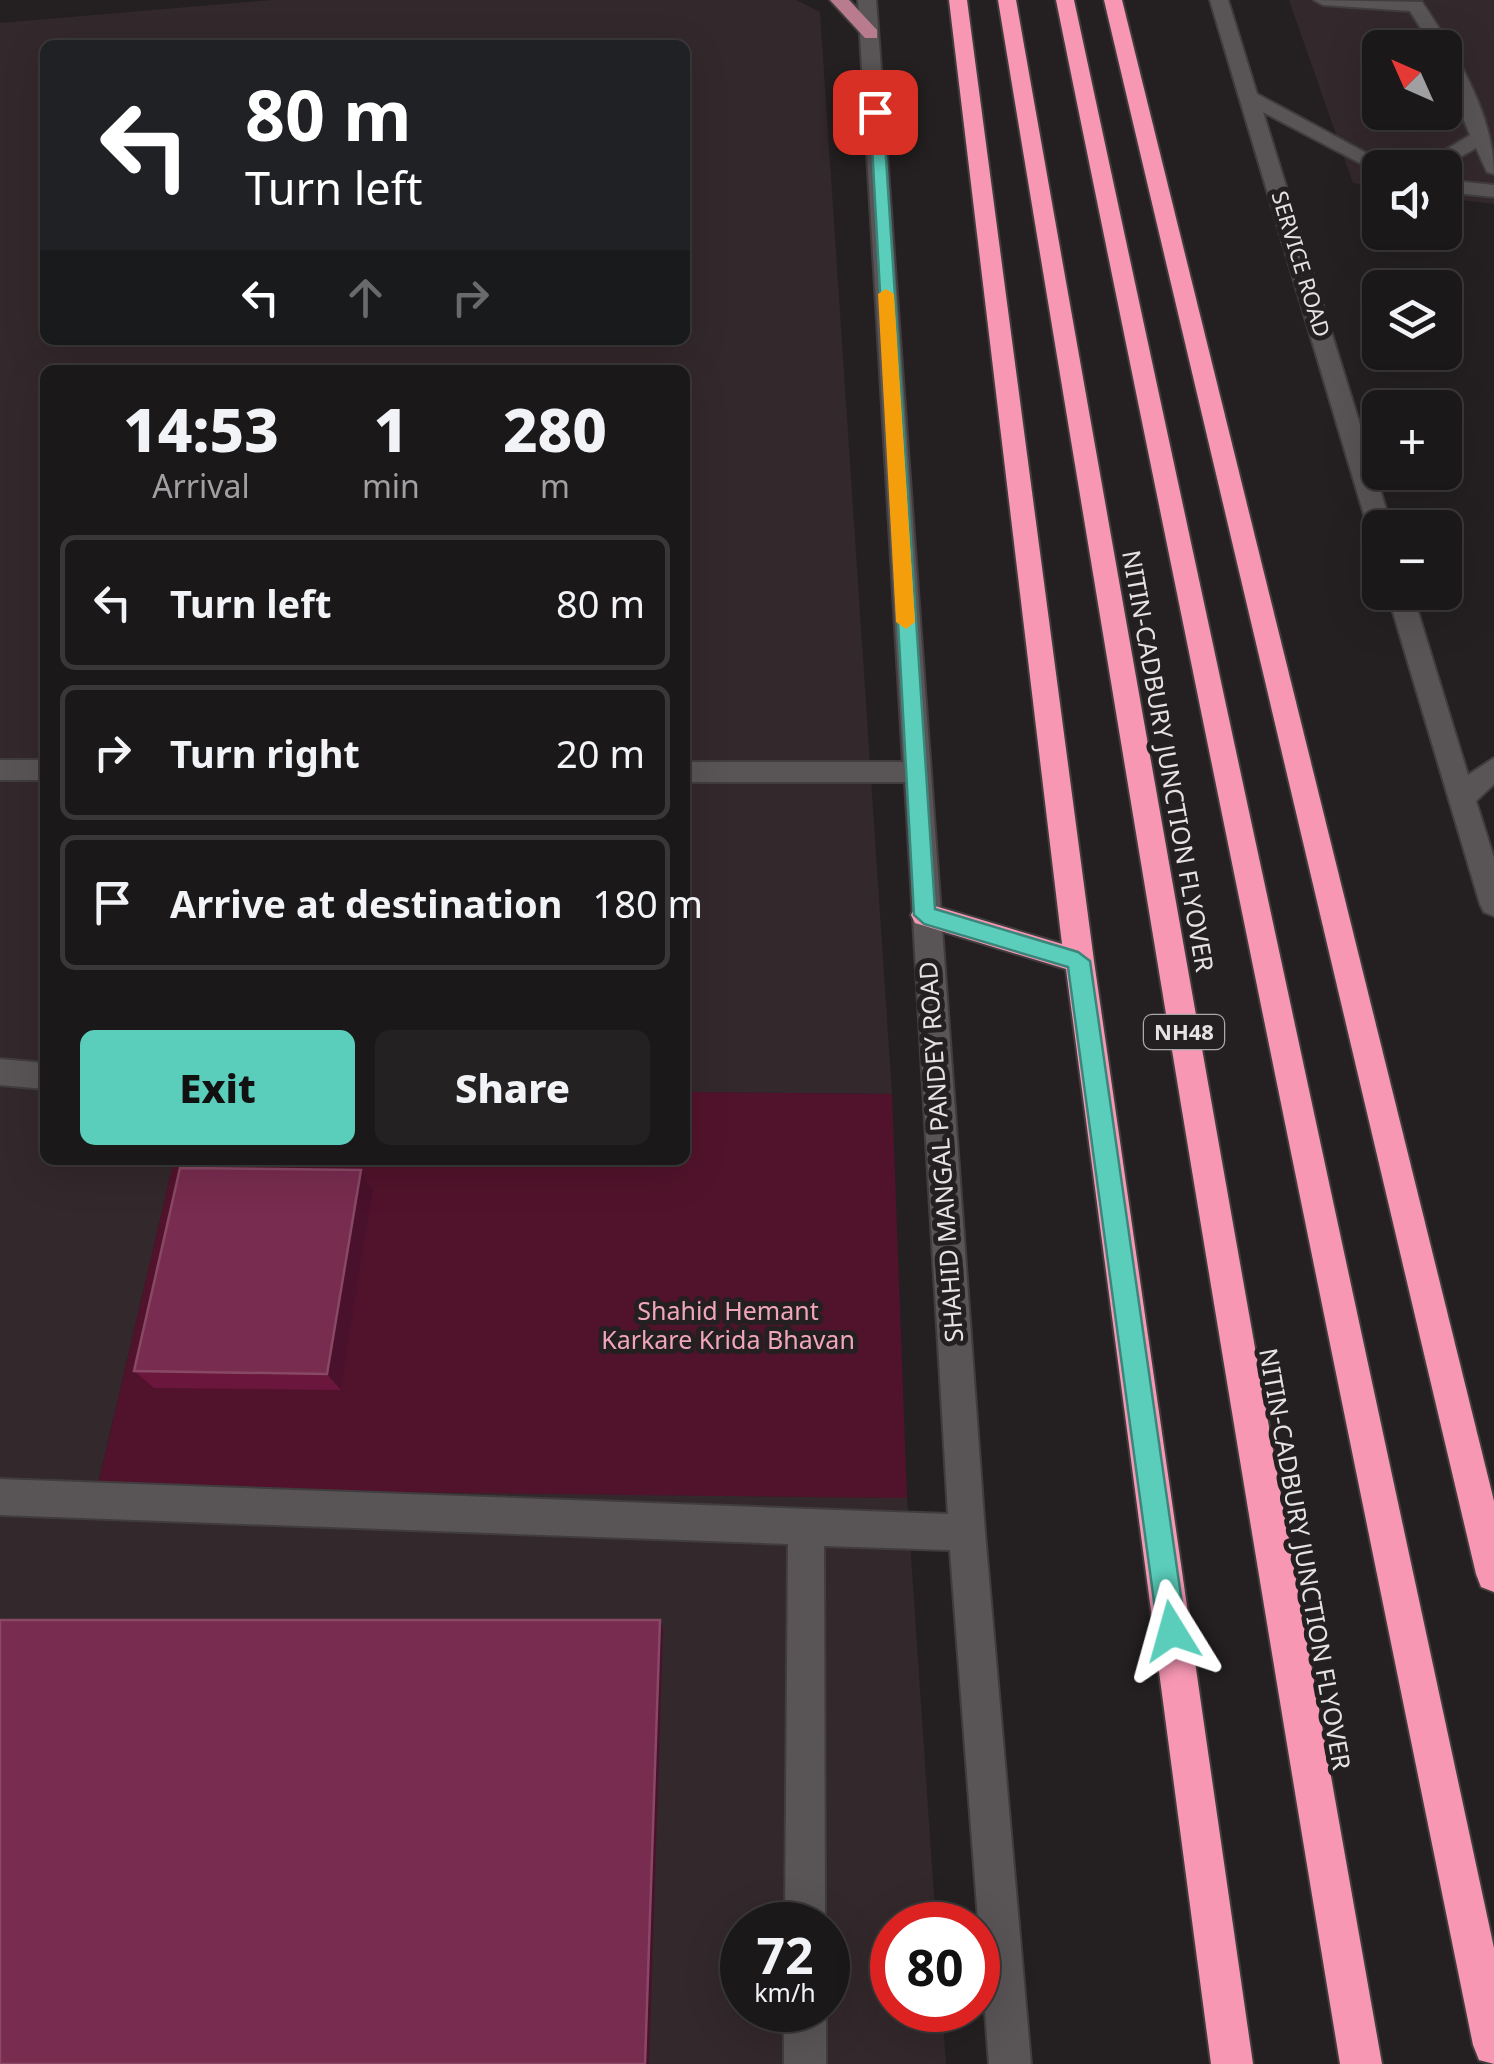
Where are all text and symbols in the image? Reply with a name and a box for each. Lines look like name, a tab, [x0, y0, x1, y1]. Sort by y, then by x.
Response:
north arrow	[1362, 30, 1462, 130]
map controls	[1362, 30, 1462, 610]
text: 80 m	[245, 66, 412, 162]
pin	[833, 70, 918, 155]
icon: left	[80, 80, 210, 210]
icon: arrive	[848, 85, 903, 140]
button: sound	[1362, 150, 1462, 250]
text: Turn left	[245, 157, 422, 218]
street label: SERVICE ROAD	[1266, 187, 1338, 340]
icon: left	[233, 270, 288, 325]
icon: ahead	[338, 270, 393, 325]
icon: right	[443, 270, 498, 325]
button: layers	[1362, 270, 1462, 370]
text: 14:53	[123, 388, 279, 470]
text: 1	[374, 388, 408, 470]
text: 280	[503, 388, 607, 470]
button: +	[1362, 390, 1462, 490]
text: Arrival	[152, 464, 250, 507]
text: min	[362, 464, 420, 507]
text: m	[540, 464, 570, 507]
button: −	[1362, 510, 1462, 610]
street label: NITIN-CADBURY JUNCTION FLYOVER	[1115, 547, 1223, 975]
icon: left	[85, 575, 140, 630]
text: Turn left	[170, 577, 332, 629]
text: 80 m	[556, 577, 645, 629]
icon: right	[85, 725, 140, 780]
text: Turn right	[170, 727, 360, 779]
text: 20 m	[556, 727, 645, 779]
icon: arrive	[85, 875, 140, 930]
text: Arrive at destination	[170, 877, 562, 929]
text: 180 m	[592, 877, 703, 929]
street label: SHAHID MANGAL PANDEY ROAD	[910, 960, 970, 1344]
road number: NH48	[1144, 1015, 1224, 1049]
button: Exit	[80, 1030, 355, 1145]
button: Share	[375, 1030, 650, 1145]
park label: Shahid Hemant Karkare Krida Bhavan	[601, 1293, 855, 1356]
street label: NITIN-CADBURY JUNCTION FLYOVER	[1252, 1345, 1360, 1773]
position arrow	[1120, 1579, 1224, 1683]
speed limit sign: 80	[870, 1902, 1000, 2032]
text: 72	[756, 1921, 814, 1989]
text: km/h	[754, 1975, 816, 2009]

